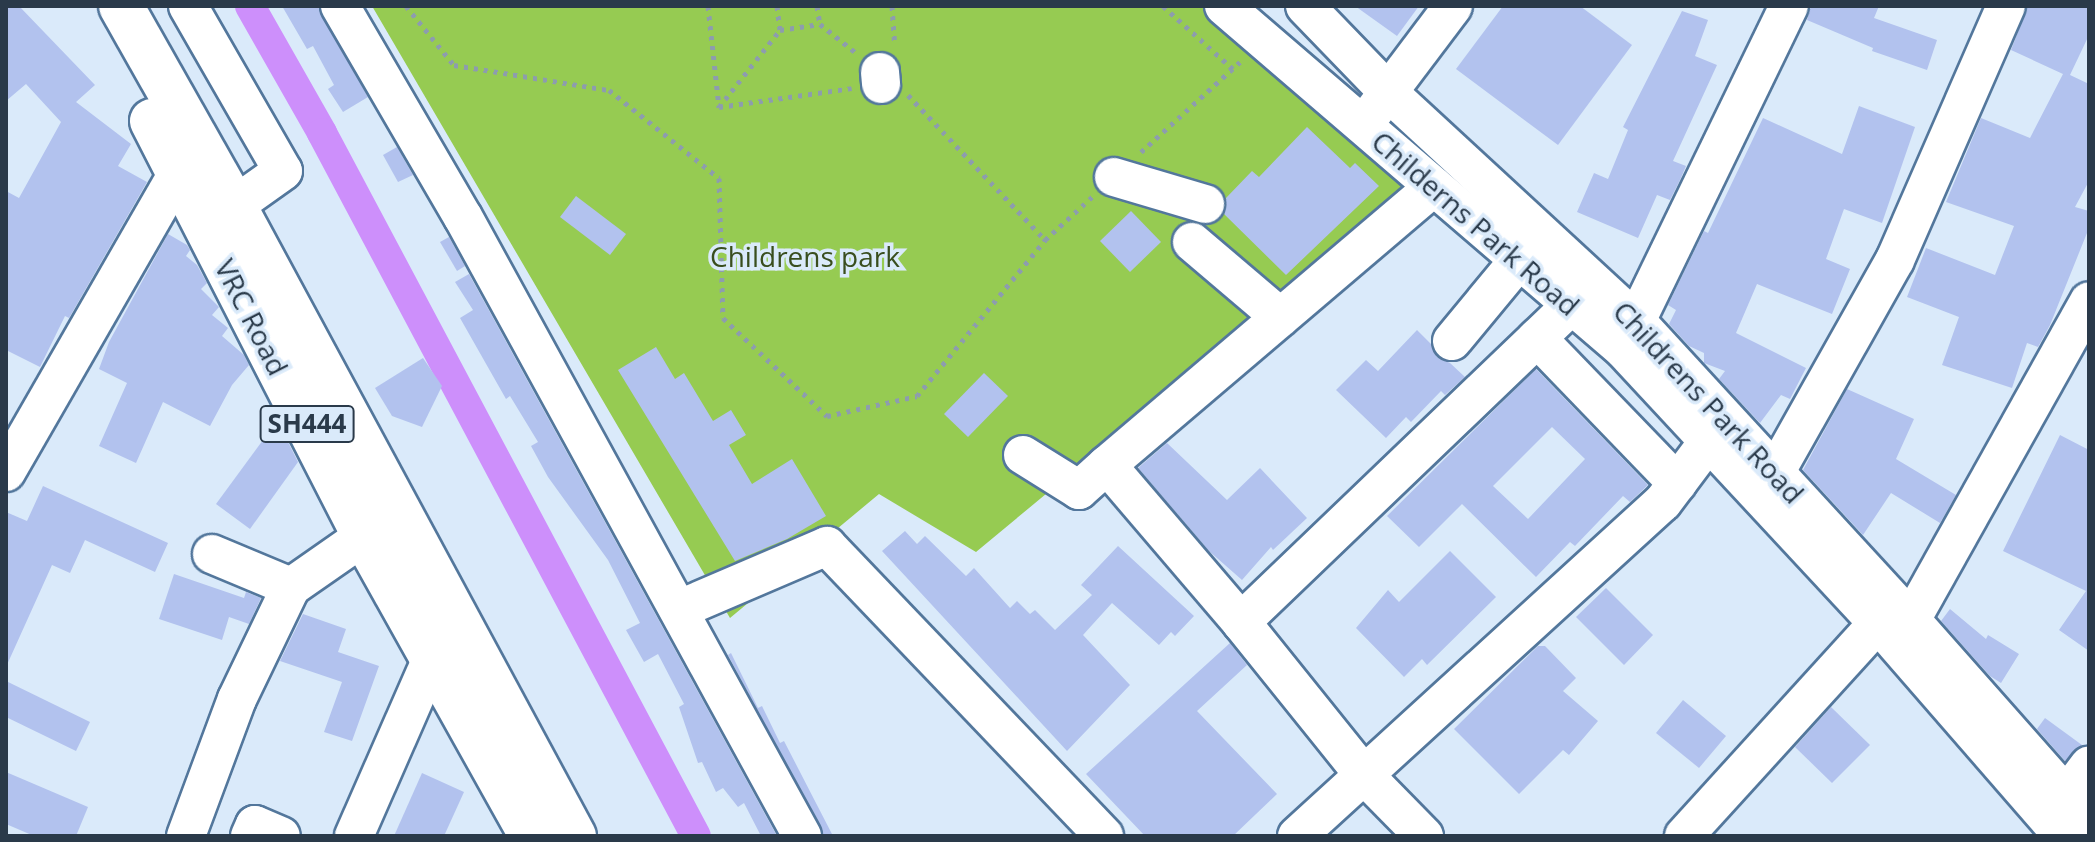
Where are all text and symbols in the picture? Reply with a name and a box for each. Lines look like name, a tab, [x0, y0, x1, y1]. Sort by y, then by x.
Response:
street label: Childerns Park Road	[1365, 124, 1587, 322]
park label: Childrens park	[710, 239, 900, 273]
street label: VRC Road	[208, 253, 296, 381]
street label: Childrens Park Road	[1607, 294, 1811, 510]
road number: SH444	[259, 402, 355, 446]

